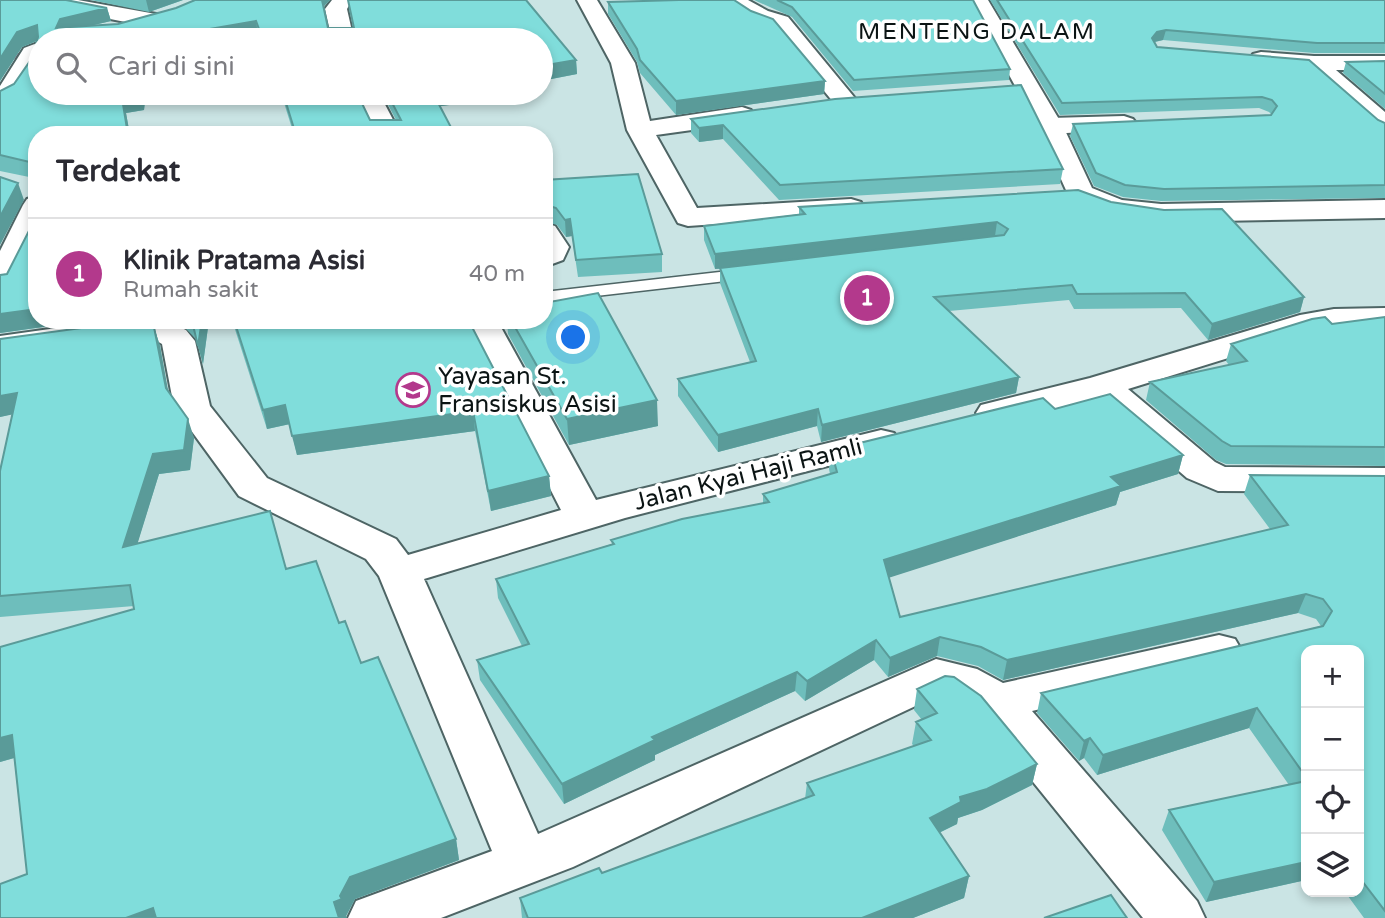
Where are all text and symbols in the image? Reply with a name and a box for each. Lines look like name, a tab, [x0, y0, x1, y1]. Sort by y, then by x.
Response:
district label: MENTENG DALAM	[858, 18, 1096, 46]
search box	[28, 28, 553, 105]
icon: search	[52, 48, 90, 86]
text: Cari di sini	[108, 51, 235, 82]
text: Terdekat	[56, 153, 180, 190]
text: Klinik Pratama Asisi	[123, 245, 365, 276]
text: 1	[72, 260, 86, 288]
text: 40 m	[469, 260, 525, 288]
pin: 1	[844, 272, 890, 324]
text: Rumah sakit	[123, 276, 258, 304]
your location	[556, 320, 590, 354]
place label: Yayasan St. Fransiskus Asisi	[438, 362, 617, 419]
school or university icon: Yayasan St. Fransiskus Asisi	[394, 371, 432, 409]
street label: Jalan Kyai Haji Ramli	[631, 432, 865, 517]
map controls	[1301, 645, 1364, 897]
button: +	[1301, 645, 1364, 708]
button: −	[1301, 708, 1364, 771]
button: locate	[1301, 771, 1364, 834]
button: layers	[1301, 834, 1364, 897]

